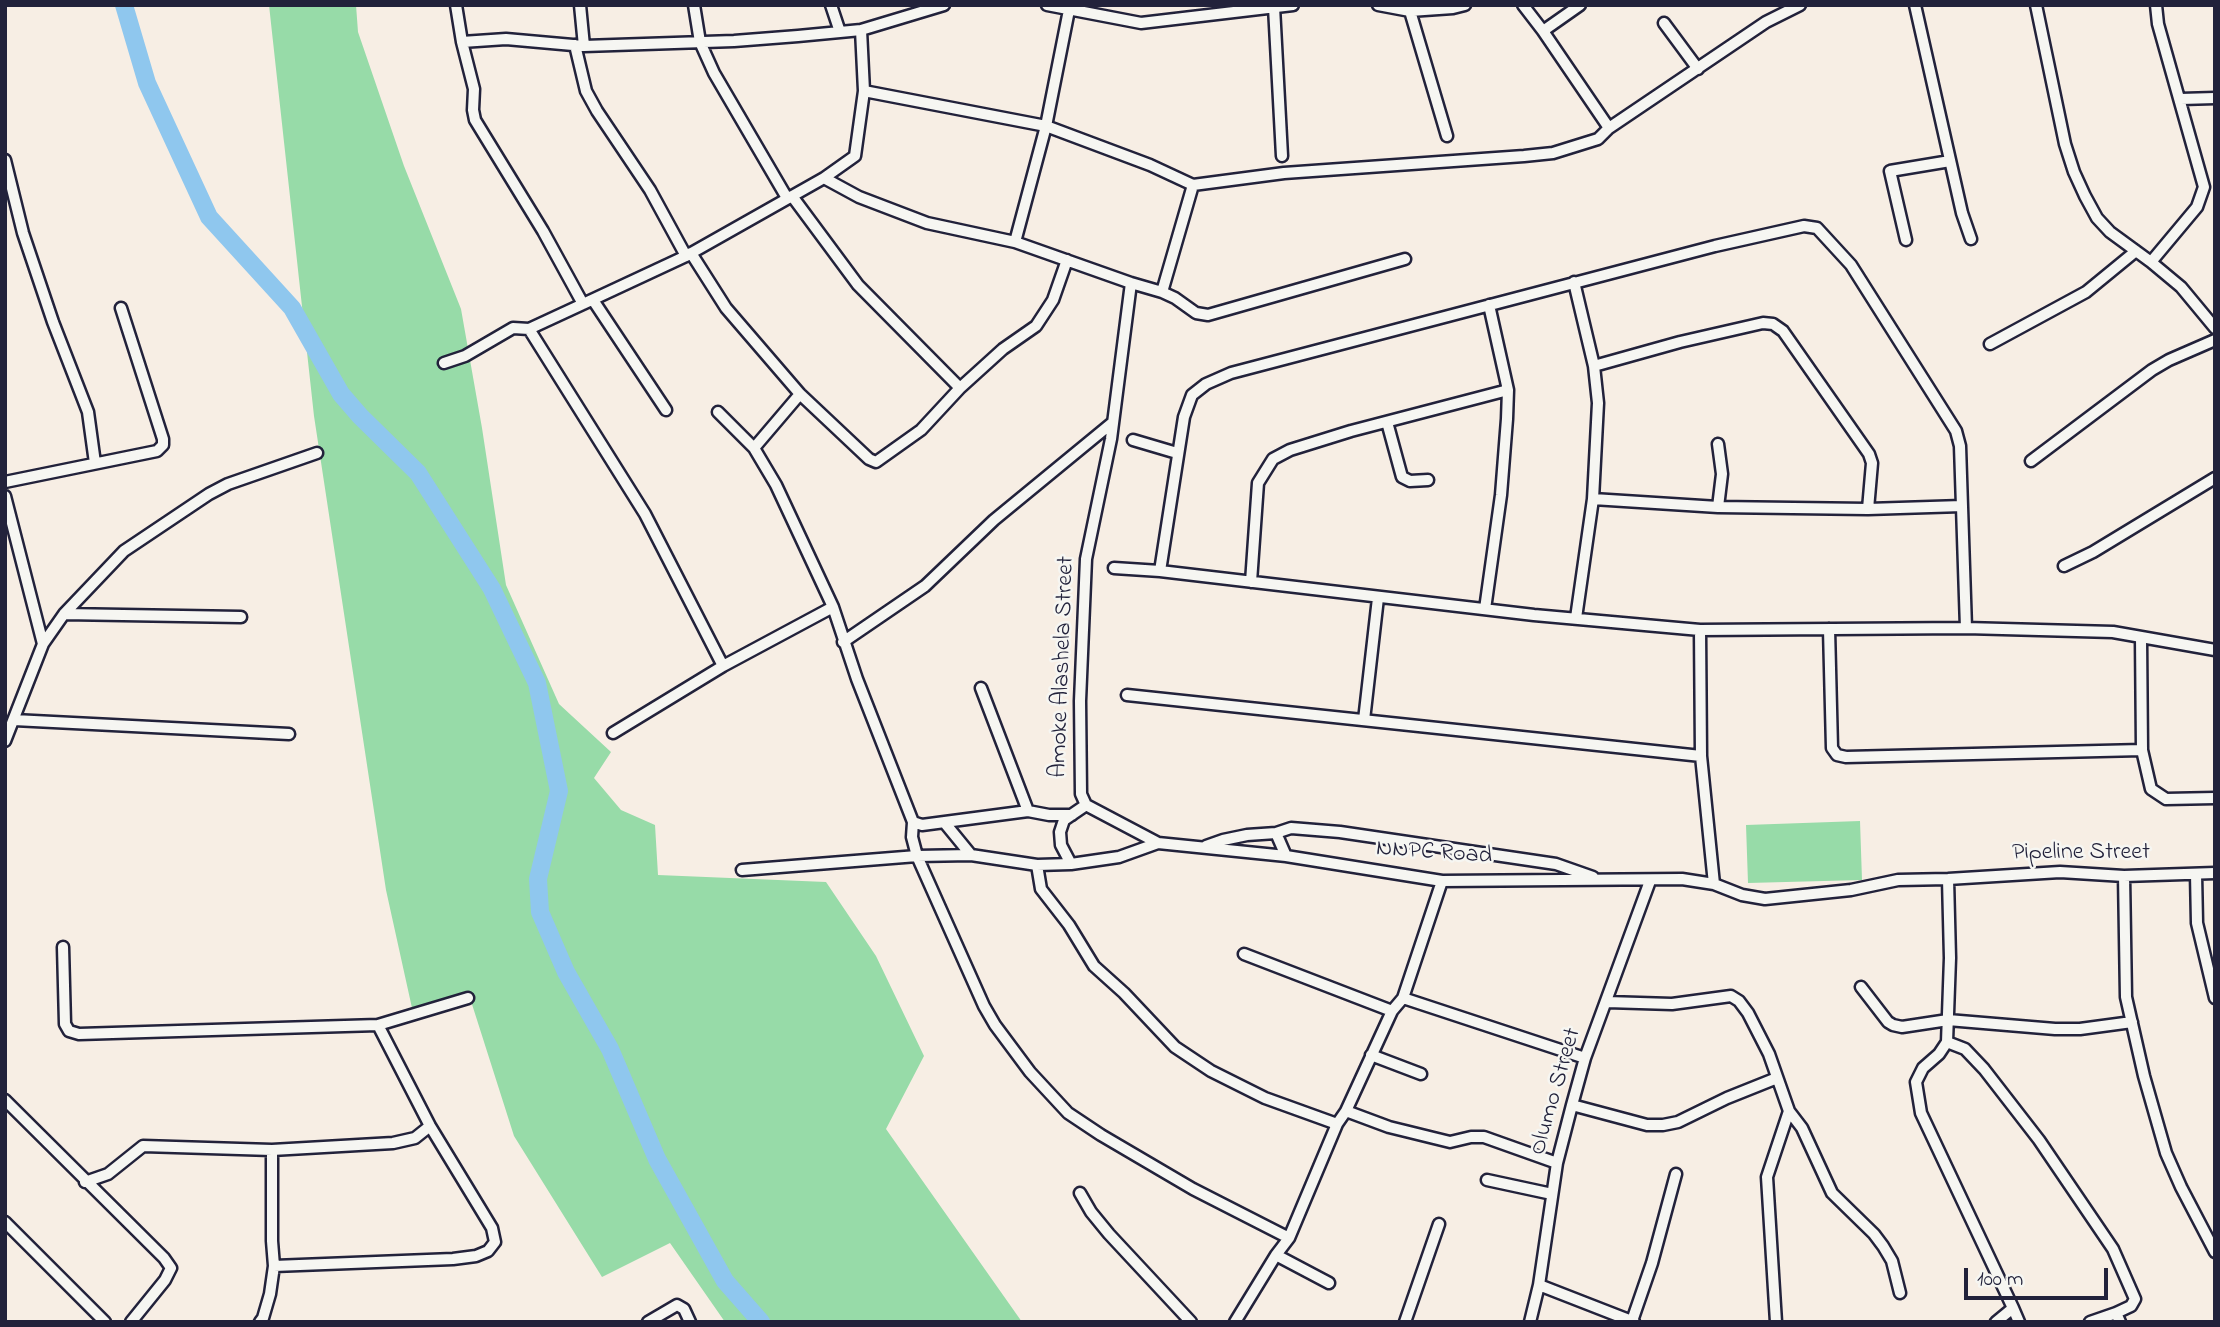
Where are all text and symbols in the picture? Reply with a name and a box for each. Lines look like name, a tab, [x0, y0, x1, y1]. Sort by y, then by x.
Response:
street label: Amoke Alashela Street	[1046, 556, 1082, 778]
street label: NNPC Road	[1375, 836, 1493, 872]
street label: Pipeline Street	[2012, 840, 2150, 868]
street label: Olumo Street	[1525, 1025, 1589, 1159]
scale bar	[1968, 1254, 2112, 1298]
text: 100 m	[1977, 1265, 2023, 1295]

